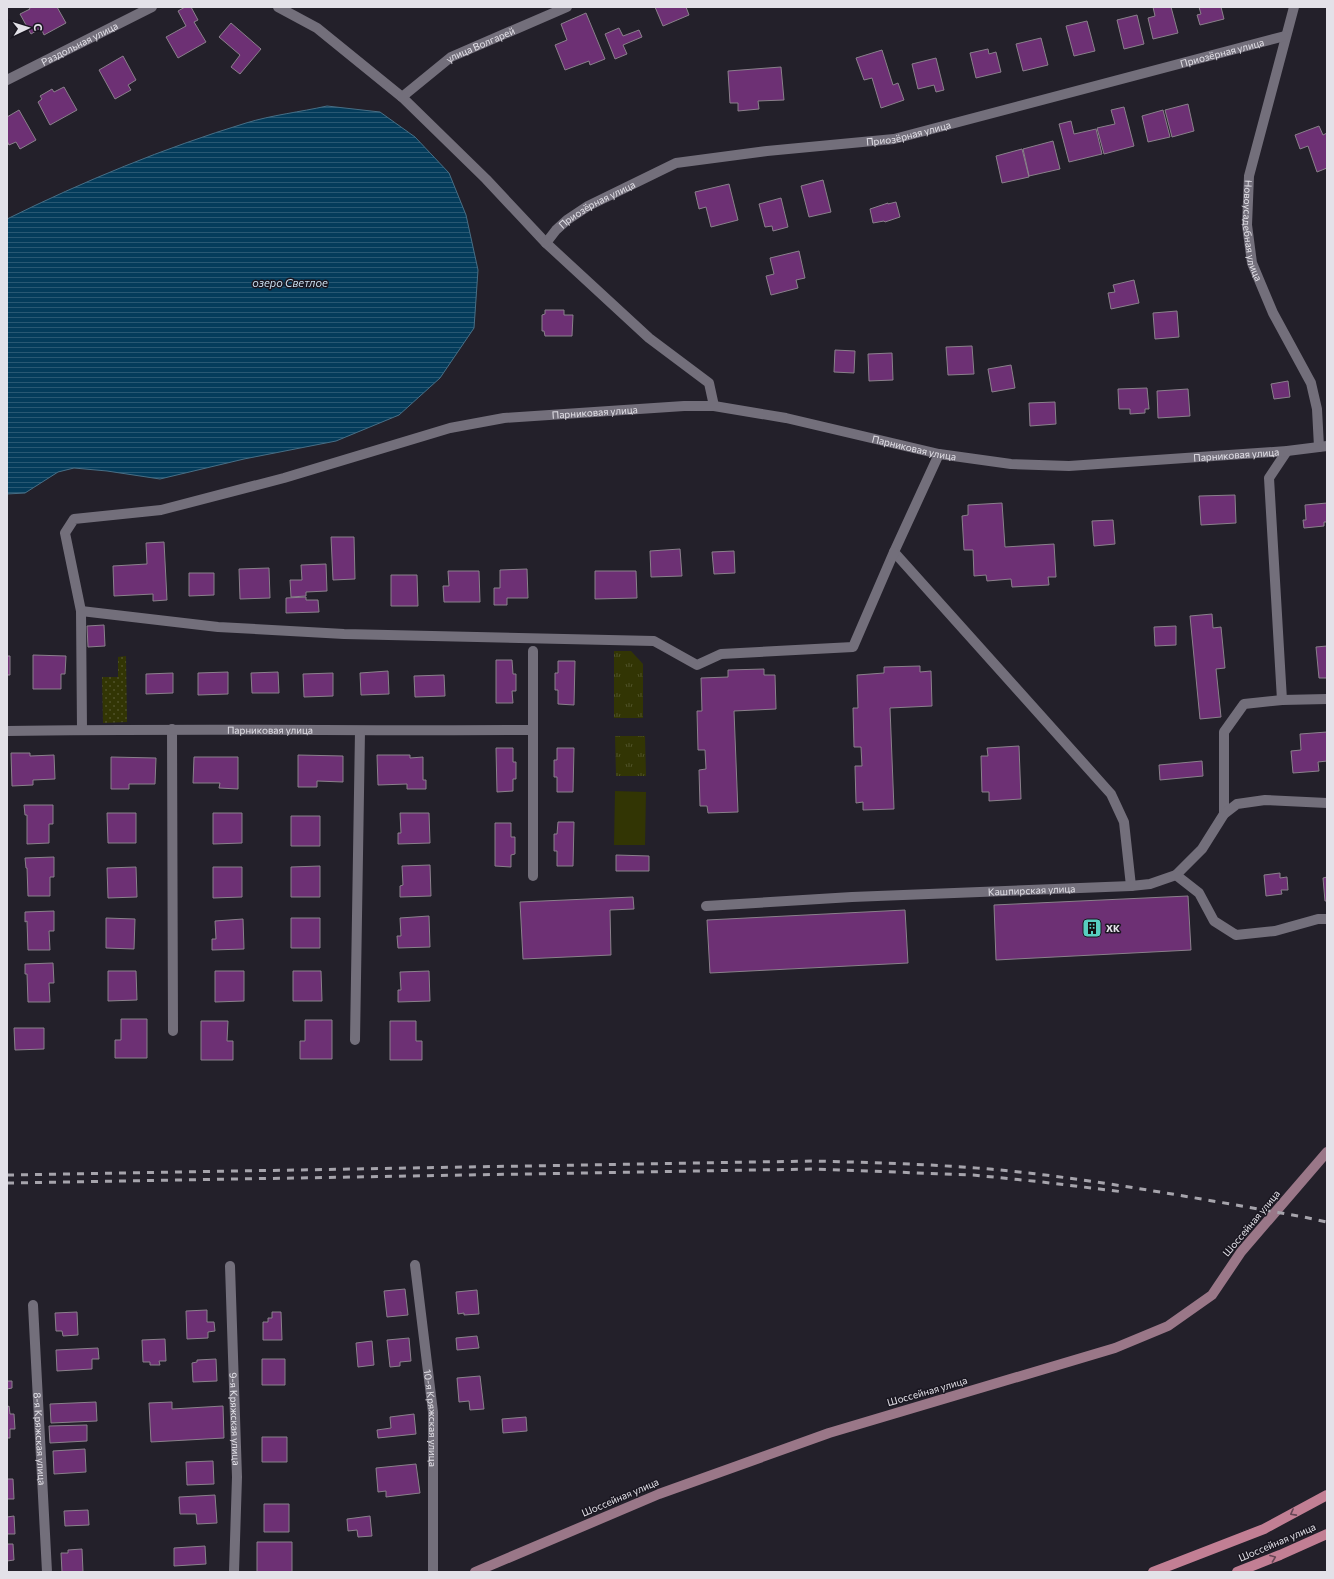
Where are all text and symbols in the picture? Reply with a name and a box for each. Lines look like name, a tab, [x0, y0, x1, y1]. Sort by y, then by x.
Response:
north arrow	[8, 8, 48, 48]
street label: Раздольная улица	[39, 19, 120, 68]
text: С	[32, 23, 45, 32]
street label: улица Волгарей	[443, 24, 516, 65]
street label: Приозёрная улица	[1179, 36, 1265, 69]
street label: Приозёрная улица	[865, 118, 952, 148]
street label: Приозёрная улица	[556, 178, 637, 231]
street label: Новоусадебная улица	[1241, 180, 1265, 283]
water label: озеро Светлое	[252, 276, 328, 289]
street label: Парниковая улица	[551, 403, 638, 421]
street label: Парниковая улица	[871, 432, 957, 462]
street label: Парниковая улица	[1193, 446, 1280, 463]
street label: Парниковая улица	[227, 724, 313, 736]
street label: Кашпирская улица	[988, 882, 1076, 898]
building icon: ХК	[1081, 917, 1103, 939]
place label: ХК	[1106, 922, 1120, 934]
street label: Шоссейная улица	[1220, 1187, 1282, 1259]
street label: 10-я Кряжская улица	[422, 1369, 439, 1467]
street label: 9-я Кряжская улица	[228, 1372, 243, 1466]
street label: Шоссейная улица	[886, 1374, 968, 1408]
street label: 8-я Кряжская улица	[32, 1392, 48, 1486]
street label: Шоссейная улица	[580, 1475, 660, 1519]
one-way arrow	[1289, 1509, 1297, 1516]
street label: Шоссейная улица	[1237, 1520, 1317, 1564]
one-way arrow	[1270, 1554, 1277, 1562]

